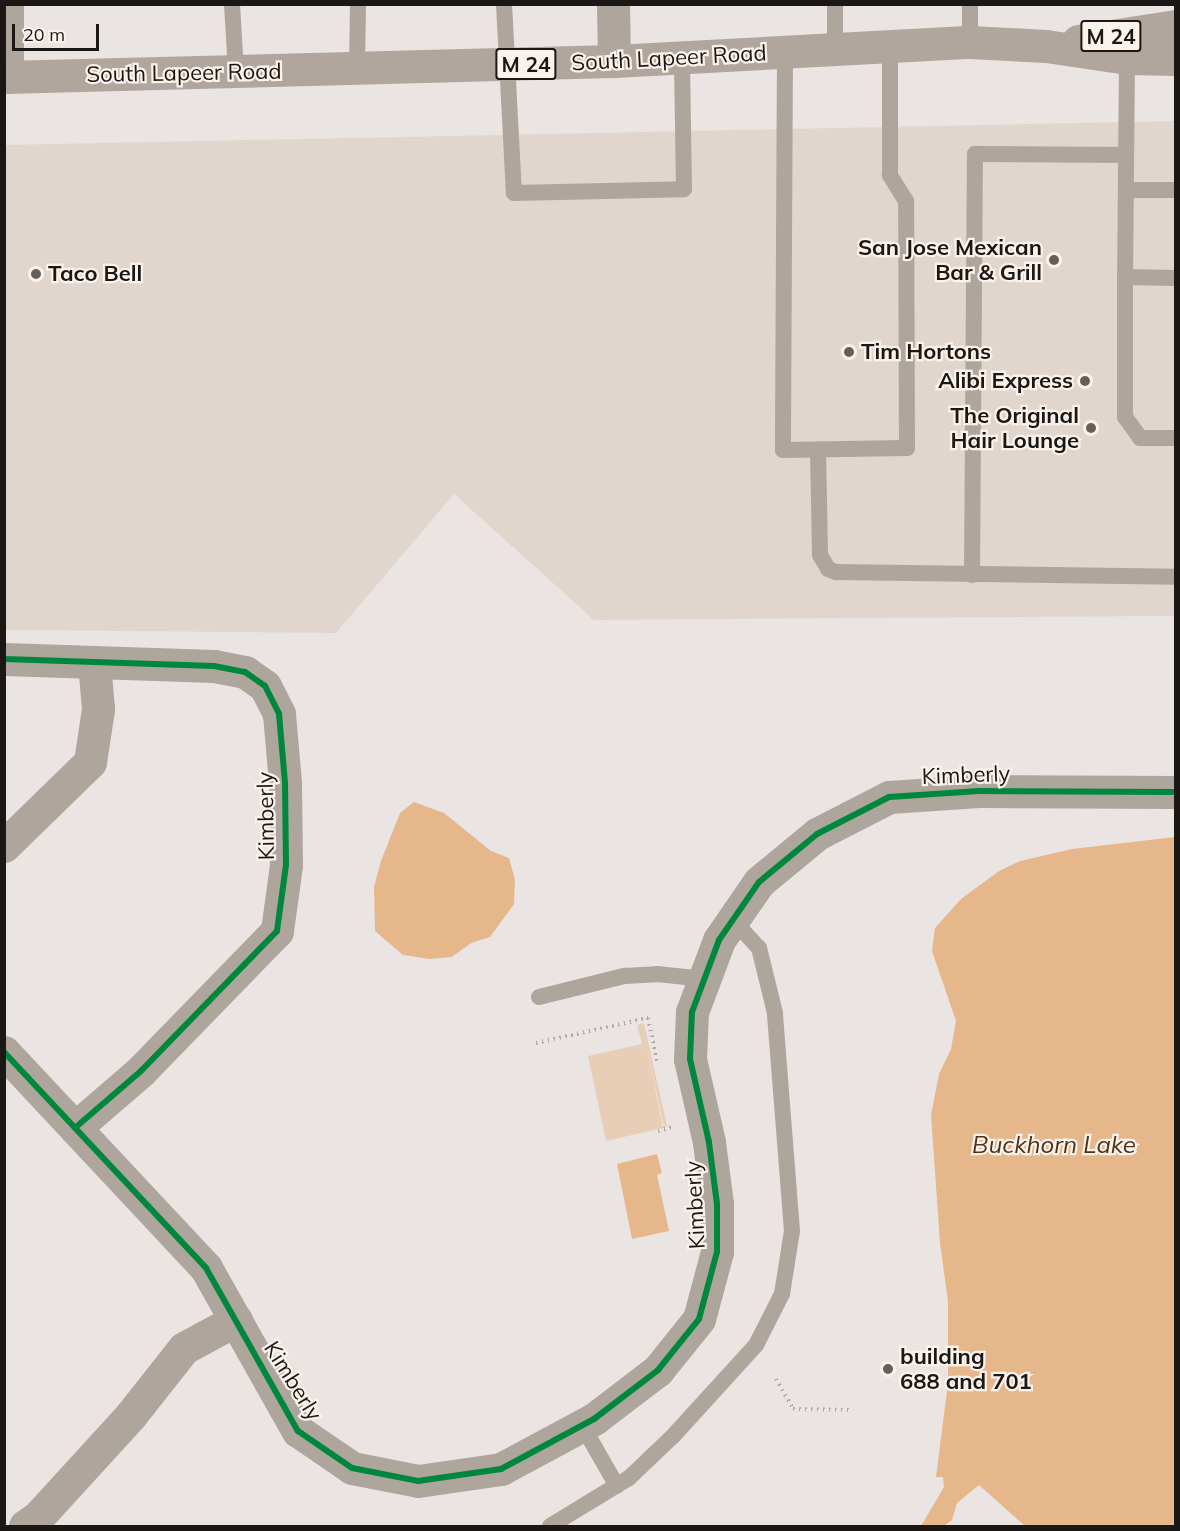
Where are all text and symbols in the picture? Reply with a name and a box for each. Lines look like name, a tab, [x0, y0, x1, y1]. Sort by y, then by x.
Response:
scale bar	[15, 12, 102, 50]
road number: M 24	[1080, 18, 1142, 54]
text: 20 m	[23, 23, 65, 46]
street label: South Lapeer Road	[571, 40, 767, 76]
road number: M 24	[494, 46, 558, 82]
street label: South Lapeer Road	[86, 58, 282, 88]
place label: San Jose Mexican Bar & Grill	[858, 234, 1042, 286]
marker: San Jose Mexican Bar & Grill	[1047, 253, 1061, 267]
place label: Taco Bell	[48, 261, 142, 287]
marker: Taco Bell	[29, 267, 43, 281]
place label: Tim Hortons	[861, 339, 991, 365]
marker: Tim Hortons	[842, 345, 856, 359]
place label: Alibi Express	[938, 368, 1073, 394]
marker: Alibi Express	[1078, 374, 1092, 388]
place label: The Original Hair Lounge	[950, 402, 1079, 454]
marker: The Original Hair Lounge	[1084, 421, 1098, 435]
street label: Kimberly	[921, 760, 1011, 790]
street label: Kimberly	[252, 771, 280, 861]
water label: Buckhorn Lake	[972, 1131, 1136, 1159]
street label: Kimberly	[680, 1160, 710, 1250]
street label: Kimberly	[258, 1336, 328, 1426]
place label: building 688 and 701	[900, 1343, 1032, 1394]
marker: building 688 and 701	[881, 1362, 895, 1376]

